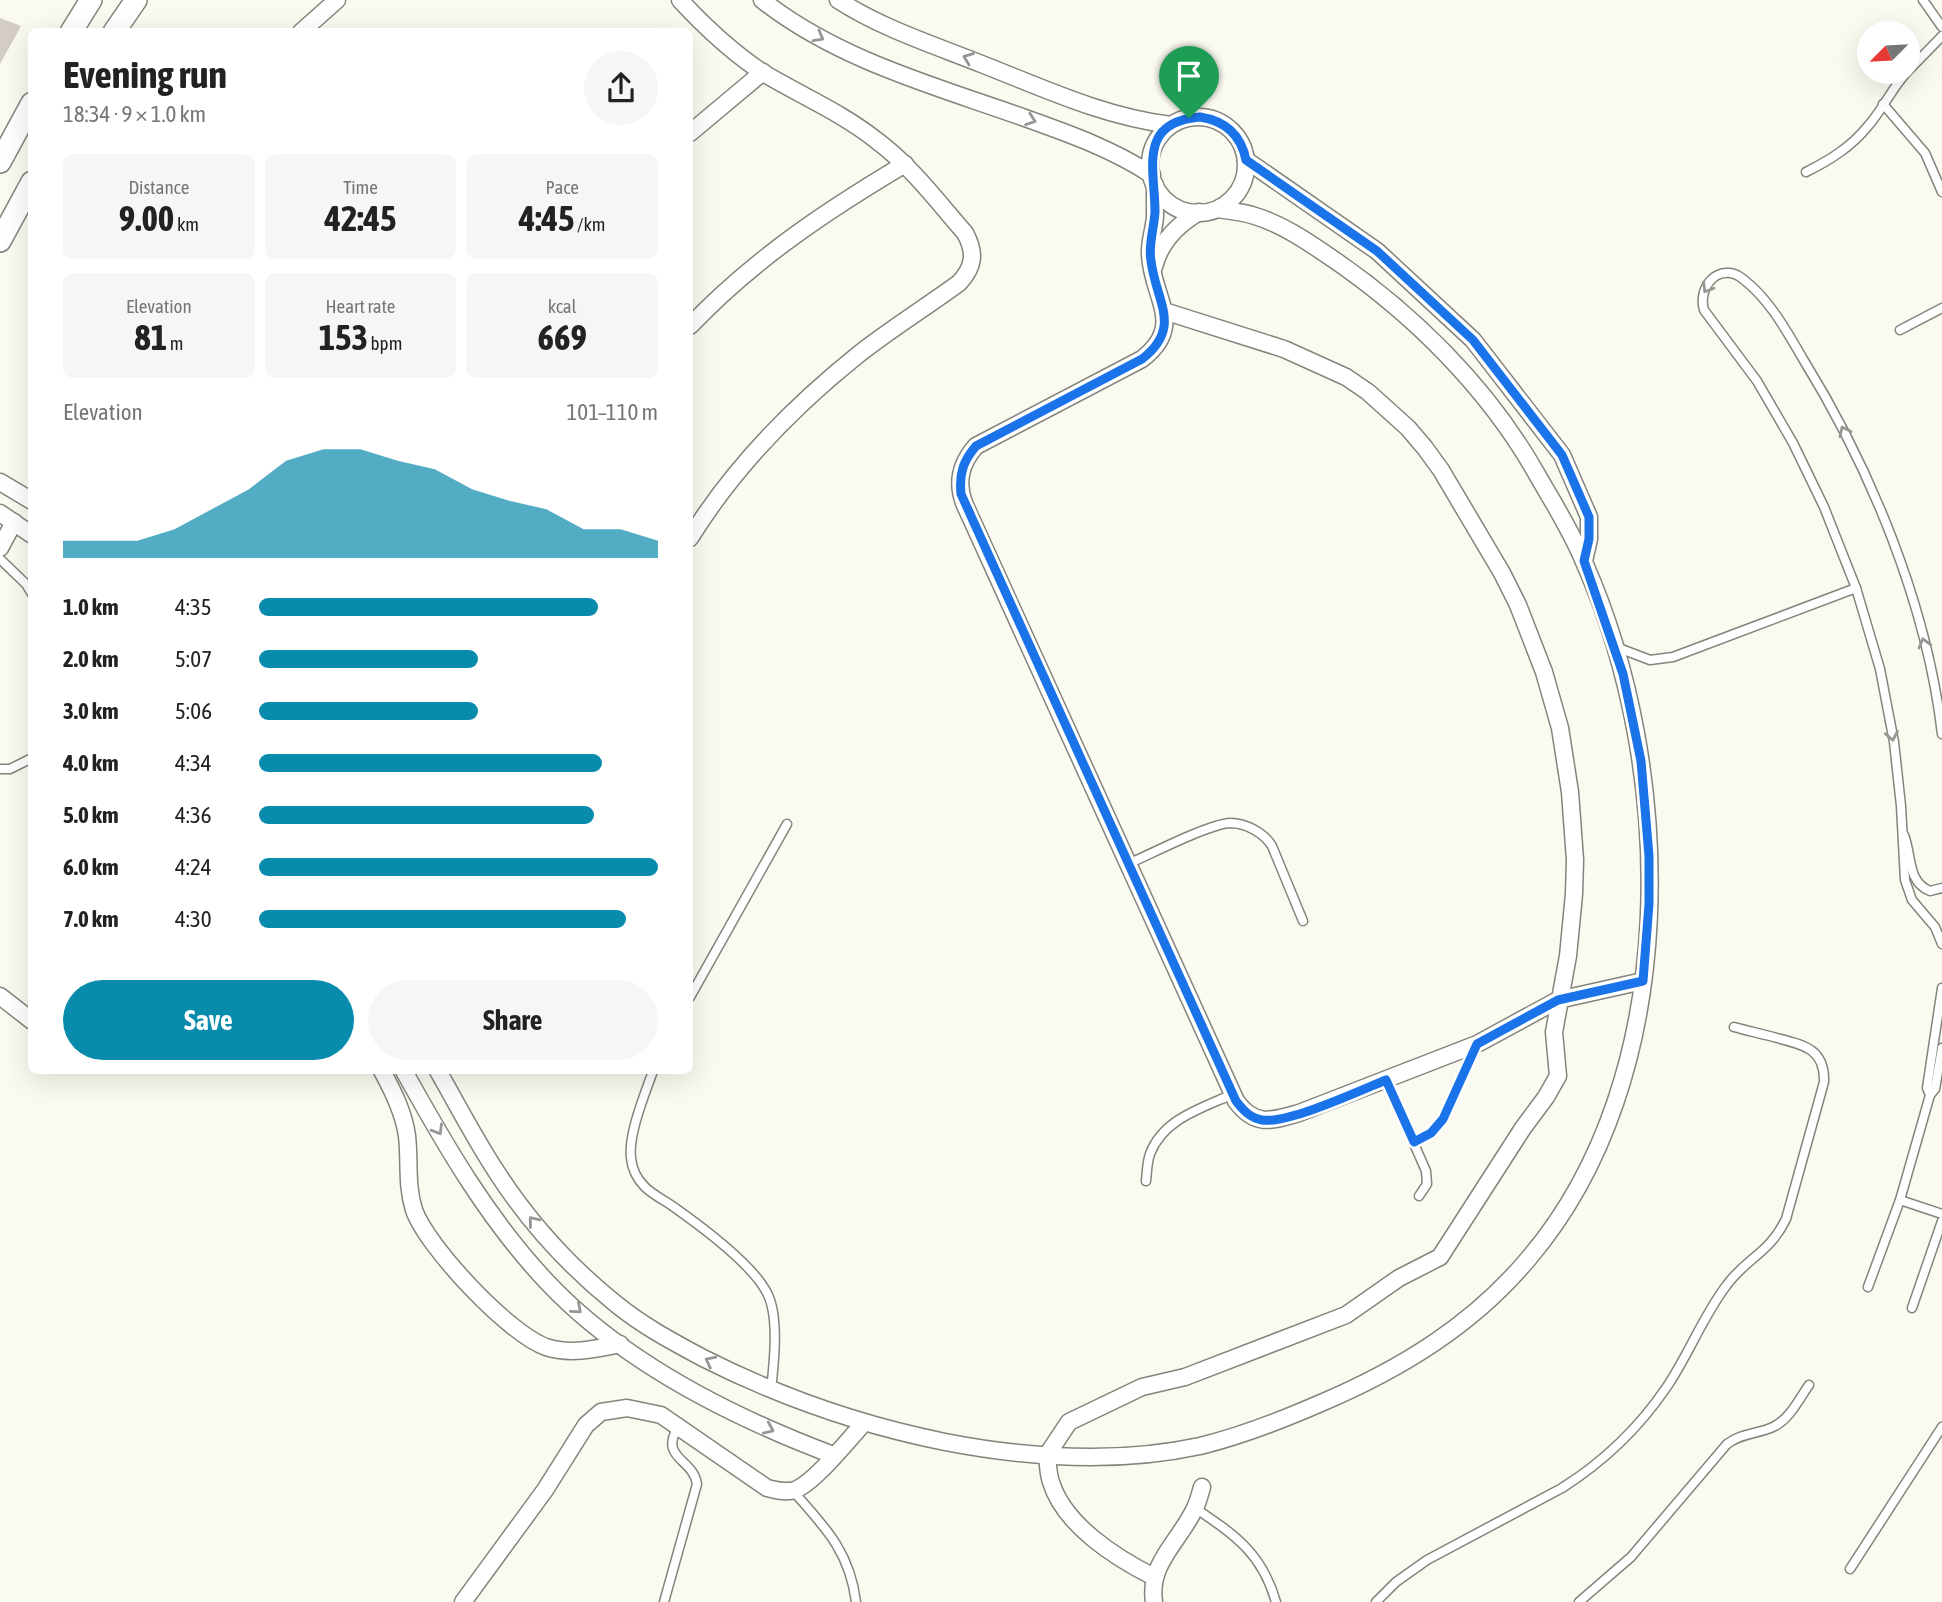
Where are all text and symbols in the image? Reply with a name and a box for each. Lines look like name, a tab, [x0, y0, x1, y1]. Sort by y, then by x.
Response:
north arrow	[1857, 21, 1920, 84]
map controls	[1857, 21, 1920, 84]
one-way arrow	[812, 29, 824, 42]
pin	[1159, 46, 1219, 118]
button: share	[584, 51, 658, 125]
text: Evening run	[63, 53, 227, 96]
one-way arrow	[962, 53, 974, 67]
icon: arrive	[1170, 57, 1208, 95]
text: 18:34 · 9 × 1.0 km	[63, 101, 206, 127]
one-way arrow	[1024, 112, 1036, 126]
text: Distance	[128, 176, 189, 198]
text: Time	[343, 176, 378, 198]
text: Pace	[545, 176, 579, 198]
text: 9.00	[119, 198, 174, 238]
text: 42:45	[324, 198, 397, 238]
text: 4:45	[519, 198, 574, 238]
text: km	[174, 213, 199, 235]
text: /km	[574, 213, 606, 235]
one-way arrow	[1702, 280, 1715, 293]
text: Elevation	[126, 295, 192, 317]
text: Heart rate	[326, 295, 395, 317]
text: kcal	[548, 295, 577, 317]
text: 81	[134, 317, 167, 357]
text: 153	[319, 317, 368, 357]
text: 669	[537, 317, 587, 357]
text: m	[167, 332, 183, 354]
text: bpm	[368, 332, 402, 354]
text: Elevation	[63, 399, 143, 425]
text: 101–110 m	[567, 399, 658, 425]
one-way arrow	[1838, 426, 1852, 438]
text: 1.0 km	[63, 594, 119, 620]
text: 4:35	[175, 594, 212, 620]
one-way arrow	[1918, 637, 1933, 649]
text: 2.0 km	[63, 646, 119, 672]
text: 5:07	[175, 646, 212, 672]
text: 3.0 km	[63, 698, 119, 724]
text: 5:06	[175, 698, 212, 724]
one-way arrow	[1884, 730, 1899, 742]
text: 4.0 km	[63, 750, 119, 776]
text: 4:34	[175, 750, 212, 776]
text: 5.0 km	[63, 802, 119, 828]
text: 4:36	[175, 802, 212, 828]
text: 6.0 km	[63, 854, 119, 880]
text: 4:24	[175, 854, 212, 880]
text: 7.0 km	[63, 906, 119, 932]
text: 4:30	[175, 906, 212, 932]
button: Save	[63, 980, 354, 1060]
button: Share	[368, 980, 658, 1060]
one-way arrow	[430, 1123, 443, 1136]
one-way arrow	[529, 1217, 541, 1230]
one-way arrow	[569, 1301, 582, 1313]
one-way arrow	[705, 1356, 717, 1370]
one-way arrow	[762, 1421, 774, 1435]

